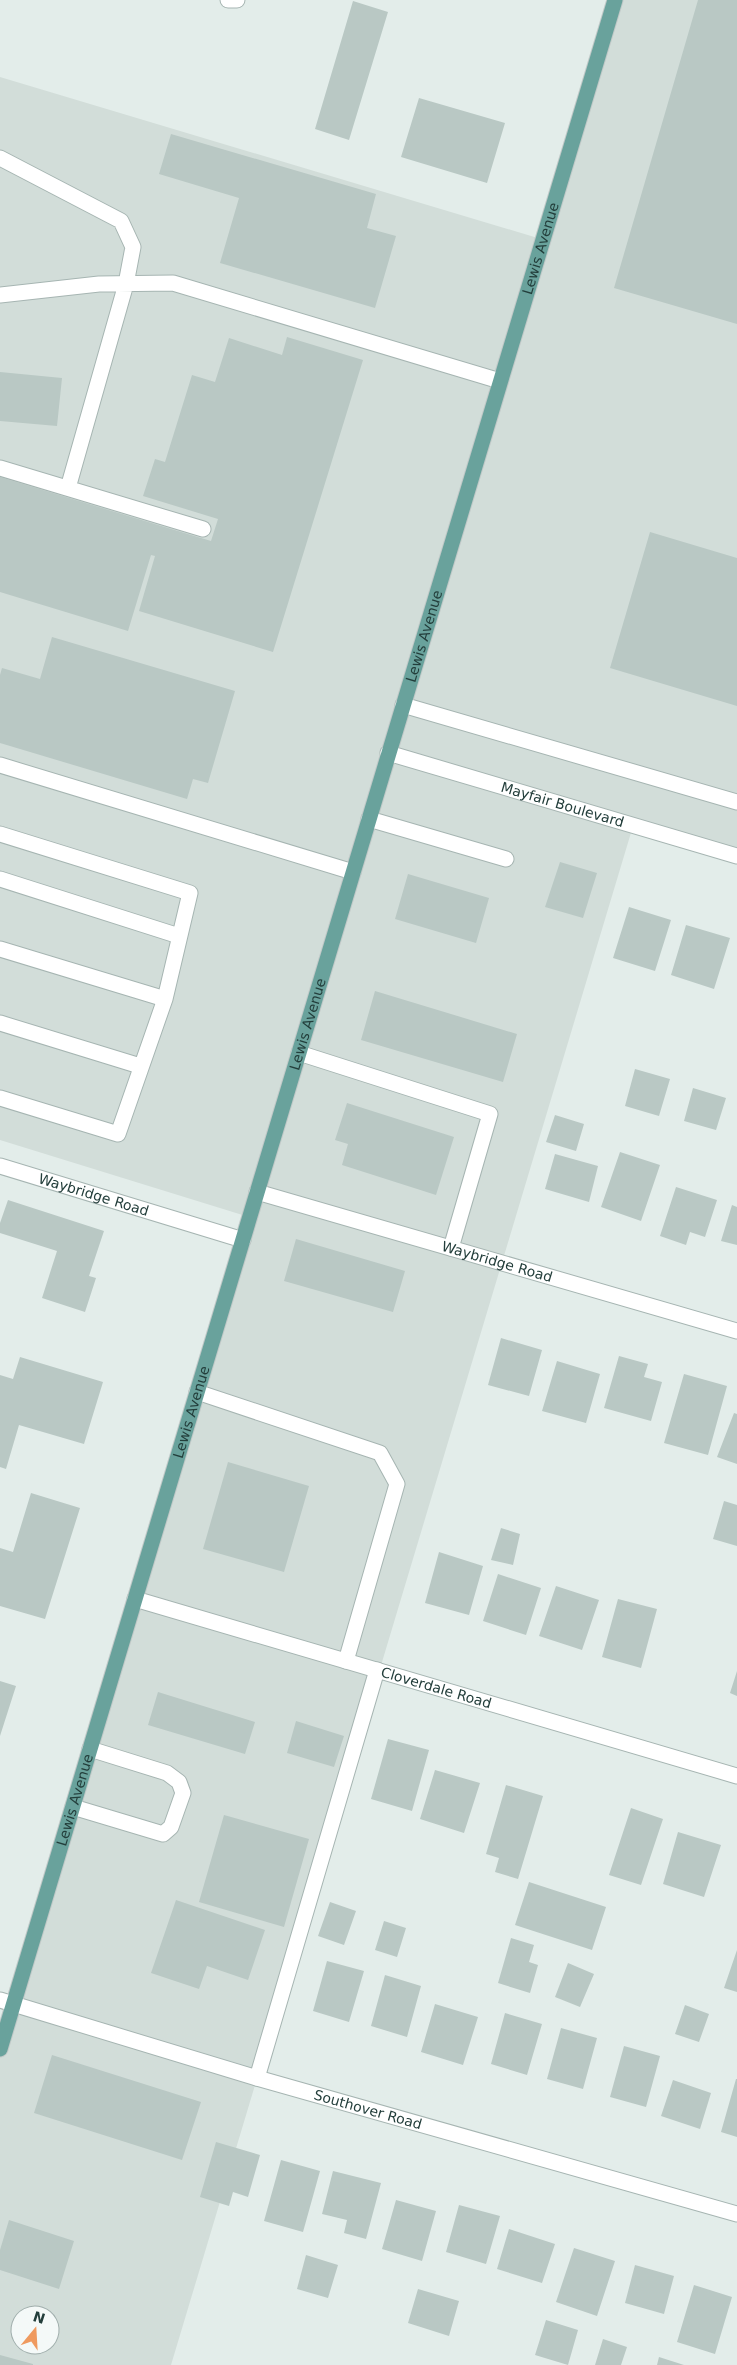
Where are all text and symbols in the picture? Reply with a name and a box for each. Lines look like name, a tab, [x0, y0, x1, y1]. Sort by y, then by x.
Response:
street label: Lewis Avenue	[519, 200, 562, 296]
street label: Lewis Avenue	[403, 588, 445, 684]
street label: Mayfair Boulevard	[499, 779, 626, 830]
street label: Lewis Avenue	[286, 976, 329, 1072]
street label: Waybridge Road	[37, 1170, 151, 1219]
street label: Waybridge Road	[440, 1238, 554, 1285]
street label: Lewis Avenue	[170, 1364, 213, 1460]
street label: Cloverdale Road	[379, 1664, 493, 1711]
street label: Lewis Avenue	[53, 1752, 96, 1848]
street label: Southover Road	[312, 2087, 424, 2132]
north arrow	[10, 2305, 60, 2355]
text: N	[31, 2308, 47, 2327]

